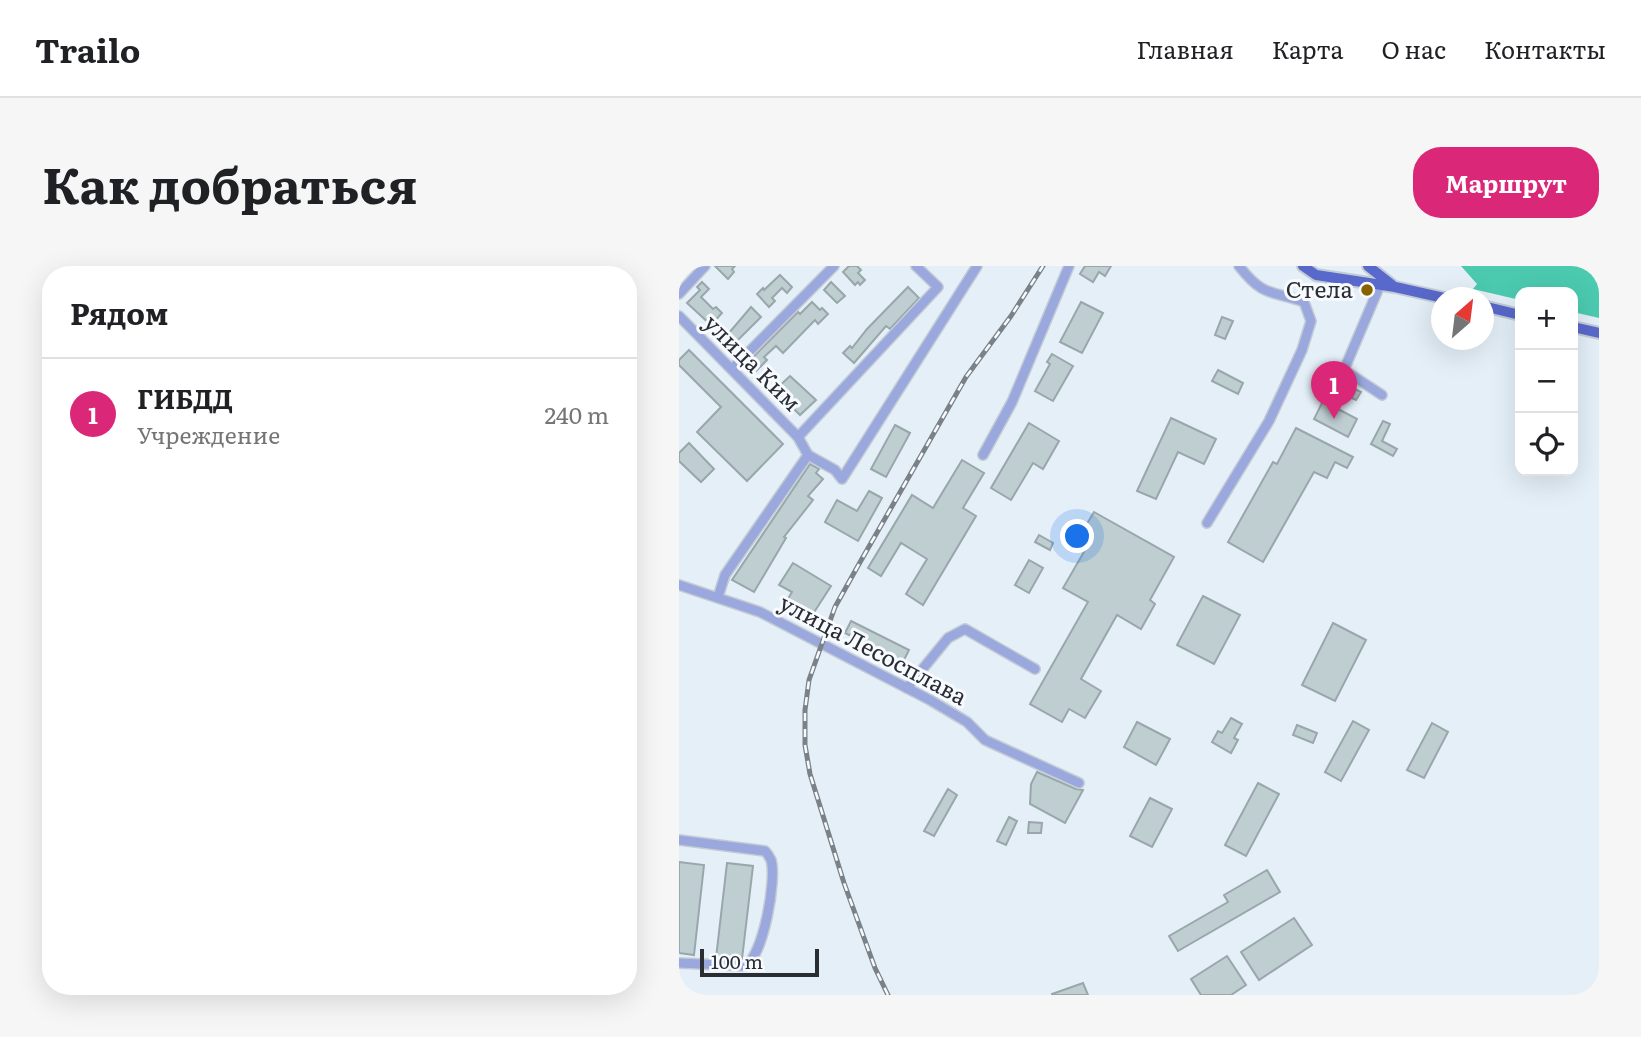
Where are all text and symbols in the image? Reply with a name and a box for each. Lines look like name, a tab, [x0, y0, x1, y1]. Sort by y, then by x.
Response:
text: Trailo	[35, 24, 140, 73]
text: Главная	[1136, 31, 1234, 66]
text: Карта	[1272, 31, 1344, 66]
text: О нас	[1382, 31, 1446, 66]
text: Контакты	[1484, 31, 1606, 66]
text: Как добраться	[42, 146, 418, 219]
button: Маршрут	[1413, 147, 1599, 218]
place label: Стела	[1286, 271, 1354, 305]
marker: Стела	[1359, 282, 1375, 298]
north arrow	[1431, 287, 1494, 350]
map controls	[1515, 287, 1578, 476]
button: +	[1515, 287, 1578, 350]
text: Рядом	[70, 290, 168, 334]
street label: улица Ким	[697, 305, 810, 418]
button: −	[1515, 350, 1578, 413]
pin: 1	[1311, 361, 1357, 419]
text: ГИБДД	[137, 378, 233, 417]
text: 1	[88, 397, 98, 431]
text: 240 m	[544, 397, 609, 431]
button: locate	[1515, 413, 1578, 476]
text: Учреждение	[137, 417, 280, 451]
your location	[1060, 519, 1094, 553]
street label: улица Лесосплава	[774, 584, 974, 712]
scale bar	[700, 946, 819, 978]
text: 100 m	[711, 947, 763, 975]

